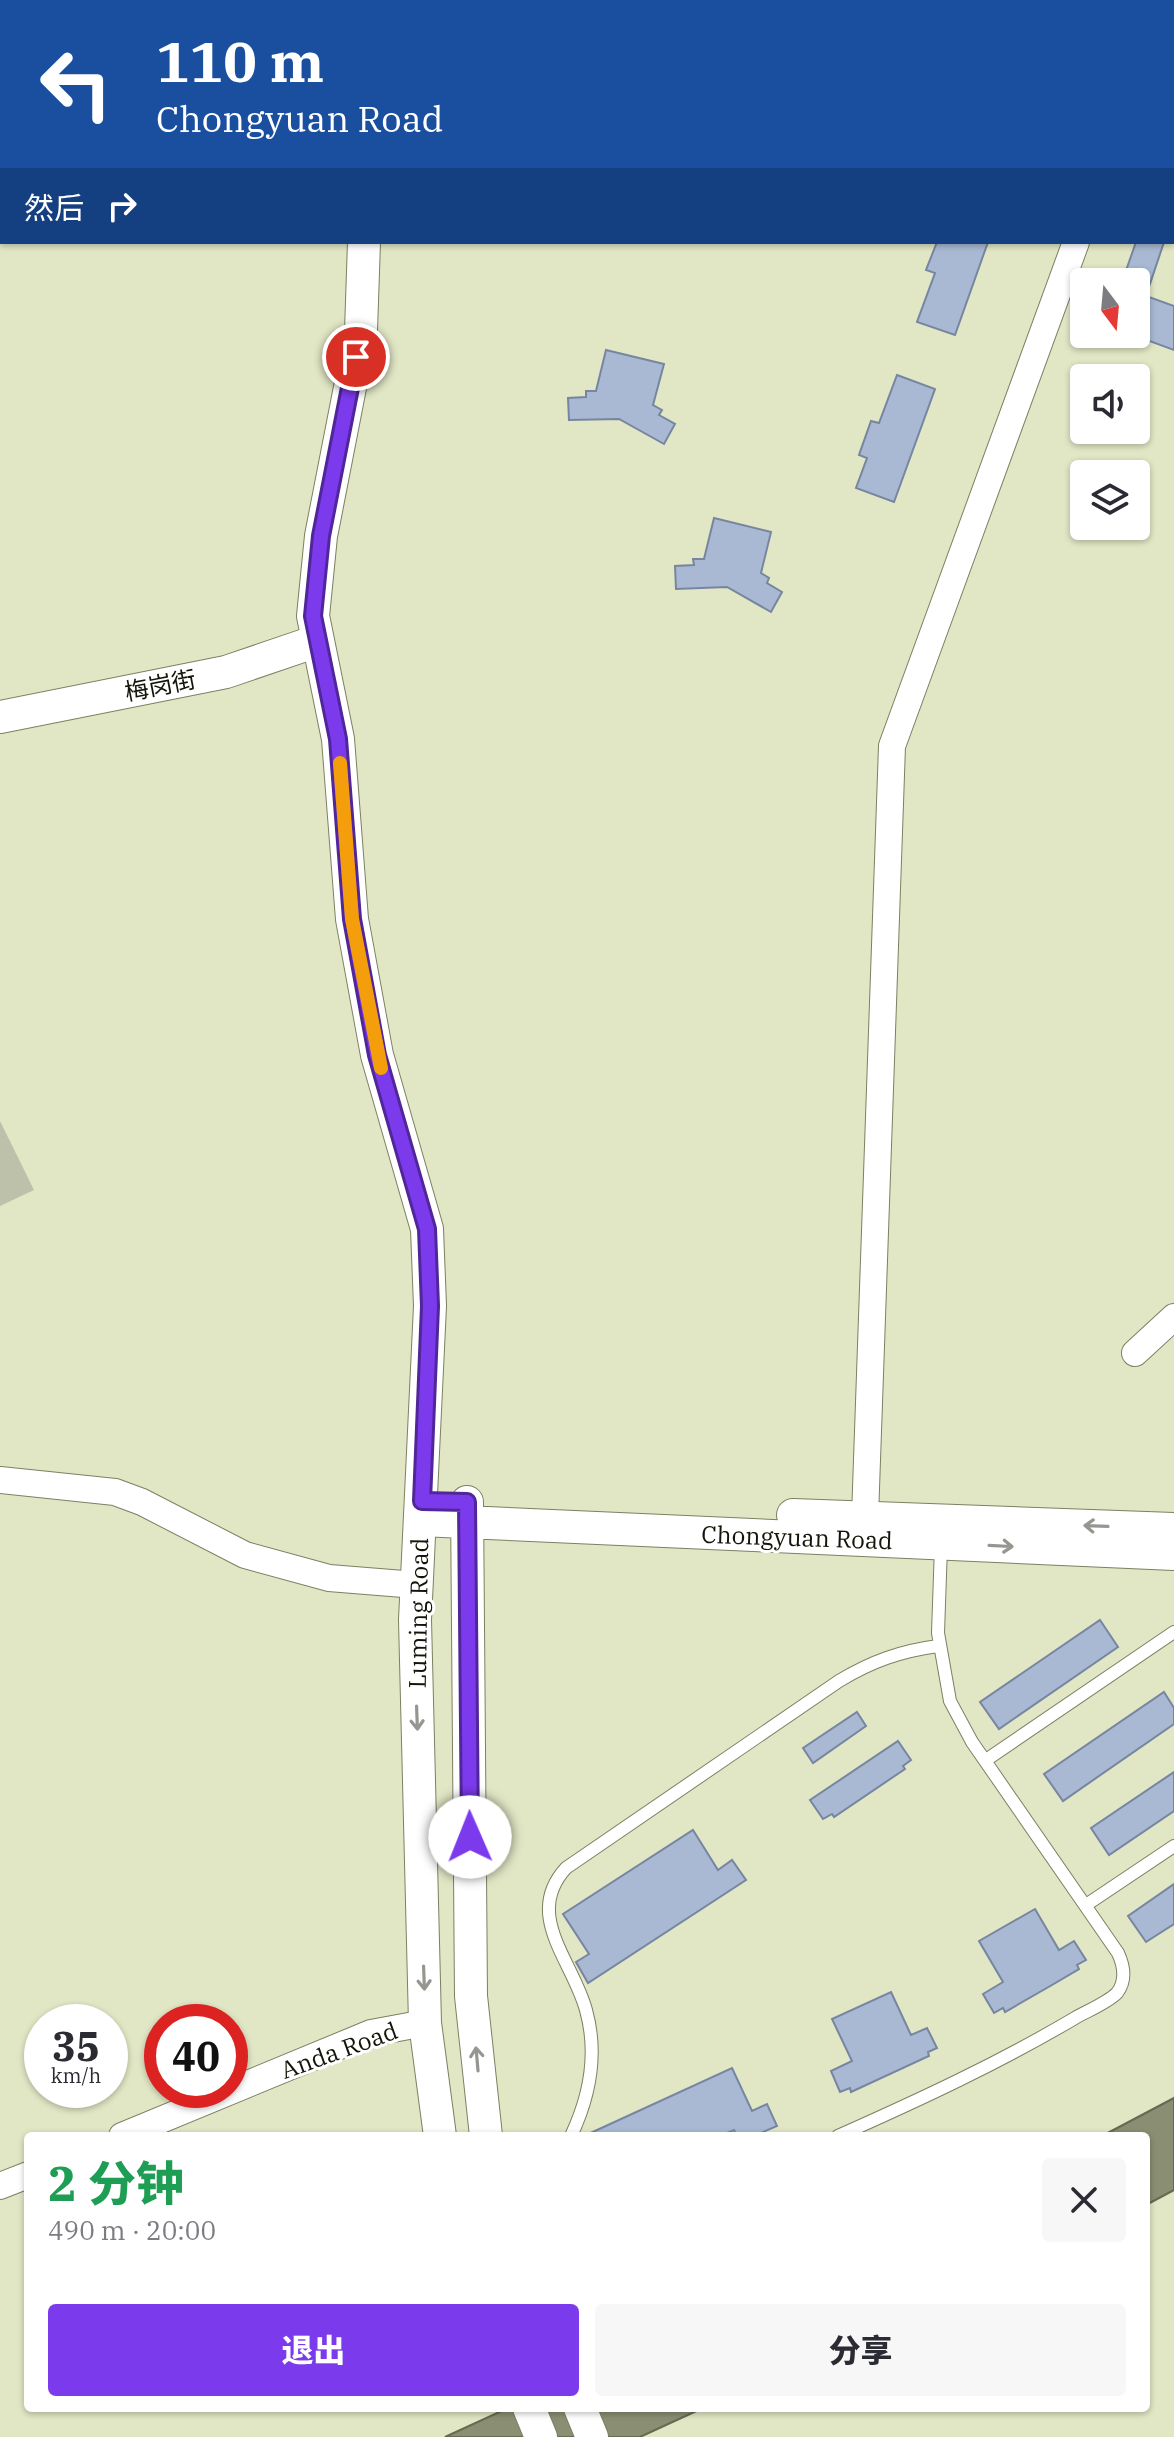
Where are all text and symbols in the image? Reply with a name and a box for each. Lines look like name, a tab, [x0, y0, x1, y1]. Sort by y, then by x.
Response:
text: 110 m	[156, 25, 324, 97]
icon: left	[24, 32, 128, 136]
text: Chongyuan Road	[156, 95, 443, 142]
icon: right	[100, 184, 144, 228]
text: 然后	[24, 188, 84, 227]
north arrow	[1070, 268, 1150, 348]
map controls	[1070, 268, 1150, 540]
pin	[322, 323, 390, 391]
icon: arrive	[334, 335, 378, 379]
button: sound	[1070, 364, 1150, 444]
button: layers	[1070, 460, 1150, 540]
street label: 梅岗街	[122, 662, 198, 708]
street label: Chongyuan Road	[701, 1518, 893, 1556]
one-way arrow	[1083, 1519, 1110, 1534]
street label: Luming Road	[401, 1537, 435, 1689]
one-way arrow	[987, 1539, 1014, 1554]
one-way arrow	[410, 1704, 425, 1731]
position arrow	[428, 1795, 512, 1879]
one-way arrow	[416, 1964, 432, 1991]
speed limit sign: 40	[144, 2004, 248, 2108]
street label: Anda Road	[276, 2014, 402, 2086]
text: 35	[52, 2020, 100, 2072]
one-way arrow	[469, 2046, 484, 2073]
text: km/h	[51, 2062, 101, 2089]
text: 2 分钟	[48, 2152, 184, 2214]
button: close	[1042, 2158, 1126, 2242]
text: 490 m · 20:00	[48, 2213, 216, 2247]
button: 退出	[48, 2304, 579, 2396]
button: 分享	[595, 2304, 1126, 2396]

